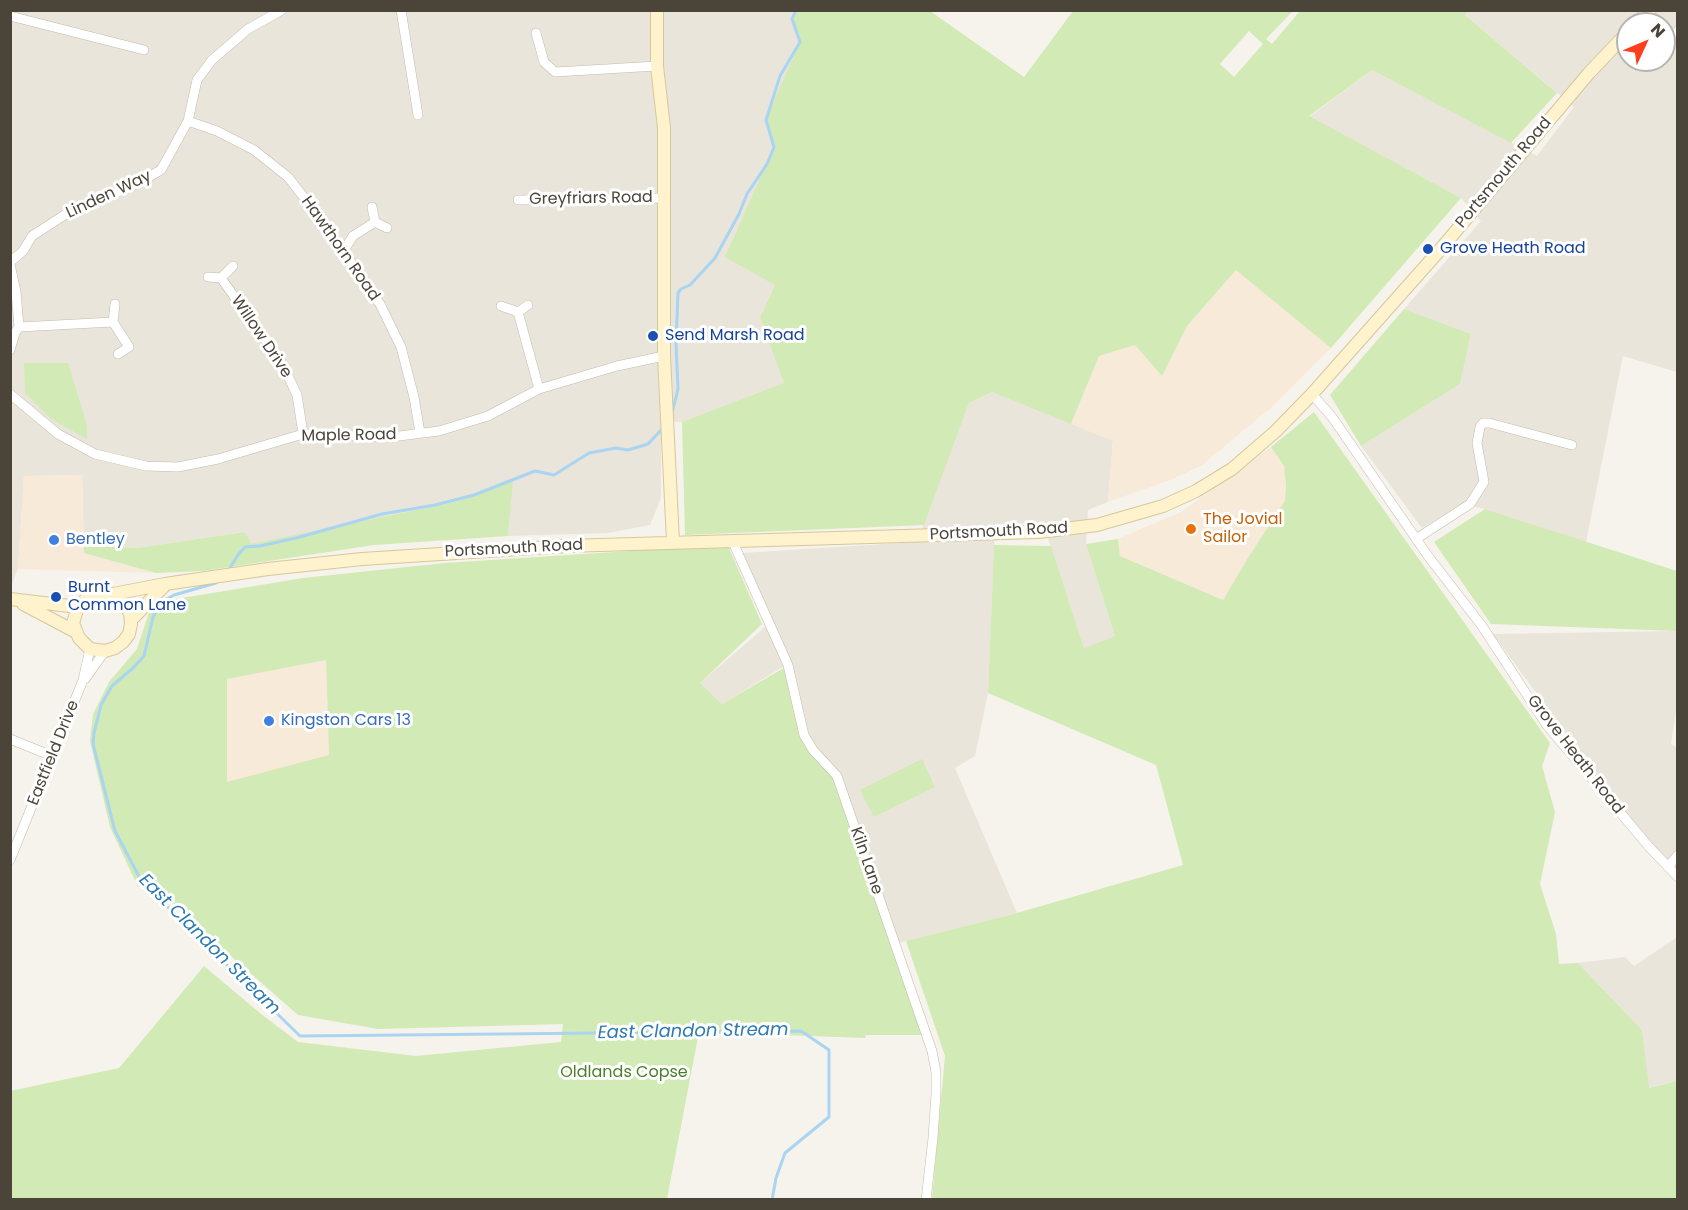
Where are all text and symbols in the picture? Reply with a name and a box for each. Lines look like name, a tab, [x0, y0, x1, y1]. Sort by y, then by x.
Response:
north arrow	[1616, 12, 1676, 72]
text: N	[1645, 18, 1670, 43]
street label: Portsmouth Road	[1452, 114, 1556, 232]
street label: Linden Way	[63, 167, 155, 223]
street label: Greyfriars Road	[529, 188, 653, 210]
street label: Hawthorn Road	[297, 193, 383, 305]
place label: Grove Heath Road	[1440, 239, 1586, 259]
marker: Grove Heath Road	[1421, 242, 1435, 256]
street label: Willow Drive	[226, 292, 296, 382]
place label: Send Marsh Road	[665, 326, 805, 346]
marker: Send Marsh Road	[646, 329, 660, 343]
street label: Maple Road	[301, 426, 397, 446]
place label: The Jovial Sailor	[1203, 510, 1282, 548]
street label: Portsmouth Road	[929, 519, 1069, 545]
marker: The Jovial Sailor	[1184, 522, 1198, 536]
place label: Bentley	[66, 530, 125, 550]
marker: Bentley	[47, 533, 61, 547]
street label: Portsmouth Road	[444, 536, 584, 562]
place label: Burnt Common Lane	[68, 578, 186, 616]
marker: Burnt Common Lane	[49, 590, 63, 604]
street label: Grove Heath Road	[1523, 692, 1627, 818]
street label: Eastfield Drive	[24, 698, 84, 808]
place label: Kingston Cars 13	[281, 711, 411, 731]
marker: Kingston Cars 13	[262, 714, 276, 728]
street label: Kiln Lane	[846, 825, 886, 897]
water label: East Clandon Stream	[134, 870, 284, 1020]
water label: East Clandon Stream	[597, 1020, 789, 1044]
park label: Oldlands Copse	[560, 1063, 688, 1083]

